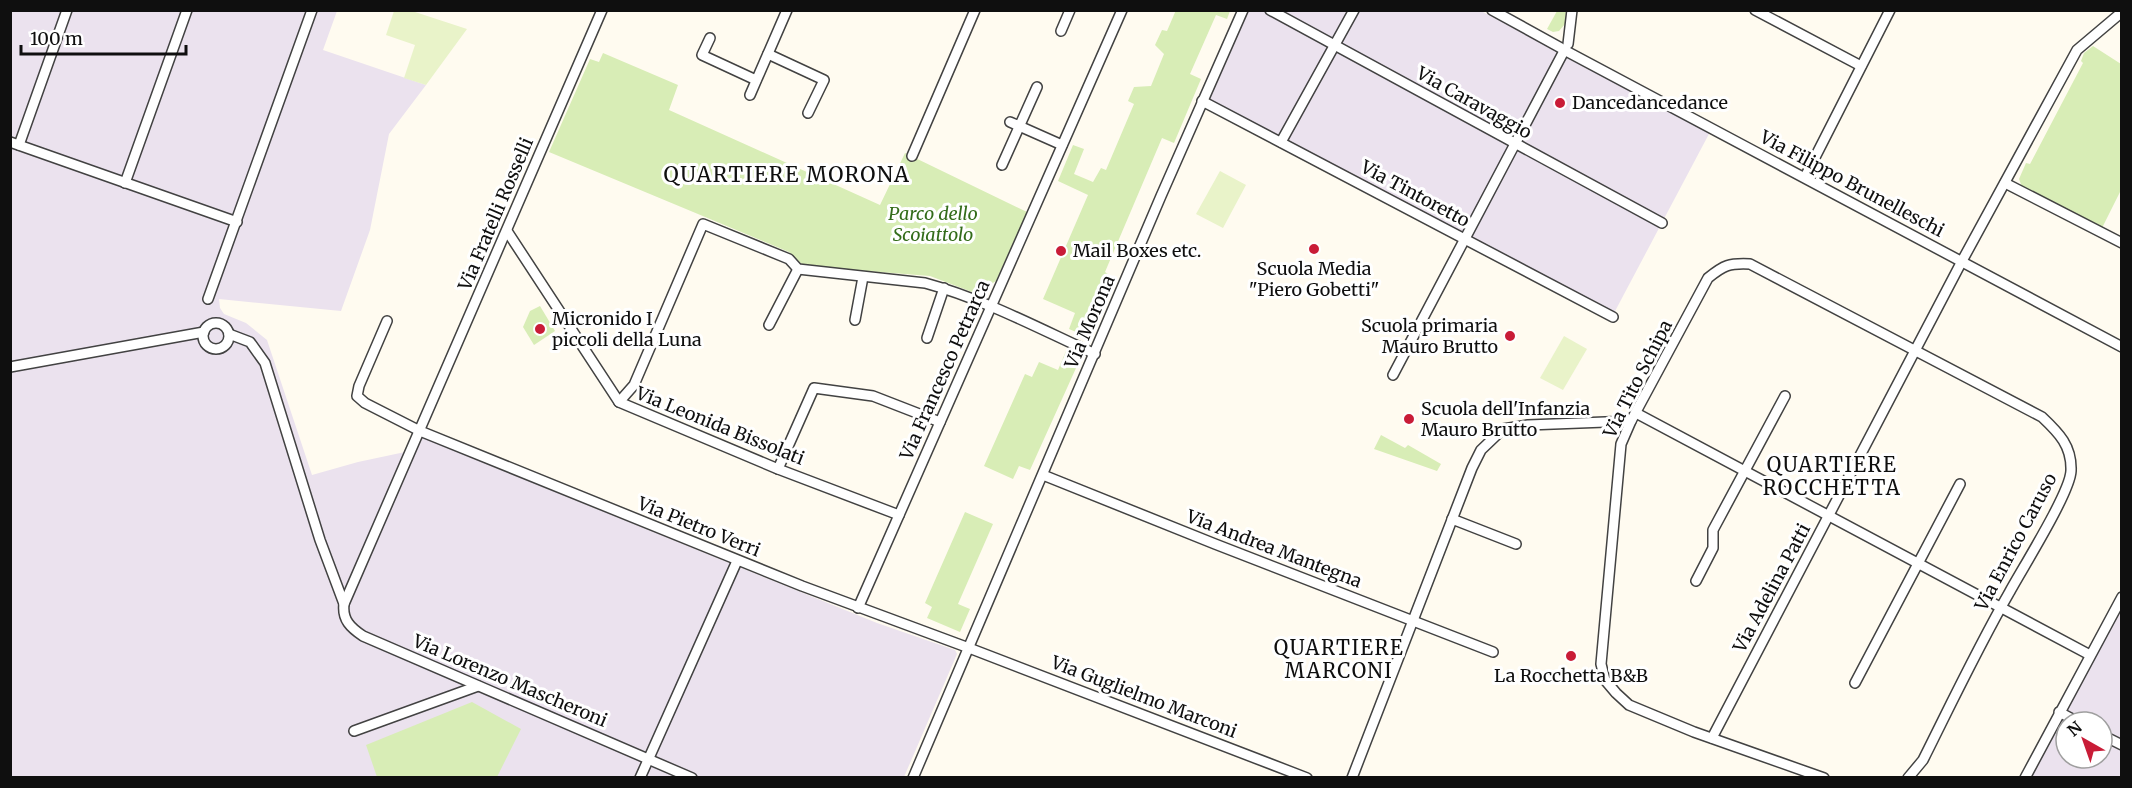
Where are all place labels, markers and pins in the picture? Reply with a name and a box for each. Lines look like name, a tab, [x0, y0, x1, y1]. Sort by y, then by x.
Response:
place label: Dancedancedance	[1572, 91, 1728, 114]
marker: Dancedancedance	[1553, 96, 1567, 110]
place label: Mail Boxes etc.	[1073, 239, 1201, 262]
marker: Scuola Media "Piero Gobetti"	[1307, 242, 1321, 256]
marker: Mail Boxes etc.	[1054, 244, 1068, 258]
place label: Scuola Media "Piero Gobetti"	[1249, 257, 1379, 301]
place label: Micronido I piccoli della Luna	[552, 307, 702, 351]
place label: Scuola primaria Mauro Brutto	[1361, 314, 1498, 358]
marker: Micronido I piccoli della Luna	[533, 322, 547, 336]
marker: Scuola primaria Mauro Brutto	[1503, 329, 1517, 343]
place label: Scuola dell'Infanzia Mauro Brutto	[1421, 397, 1590, 441]
marker: Scuola dell'Infanzia Mauro Brutto	[1402, 412, 1416, 426]
marker: La Rocchetta B&B	[1564, 649, 1578, 663]
place label: La Rocchetta B&B	[1494, 664, 1648, 687]

